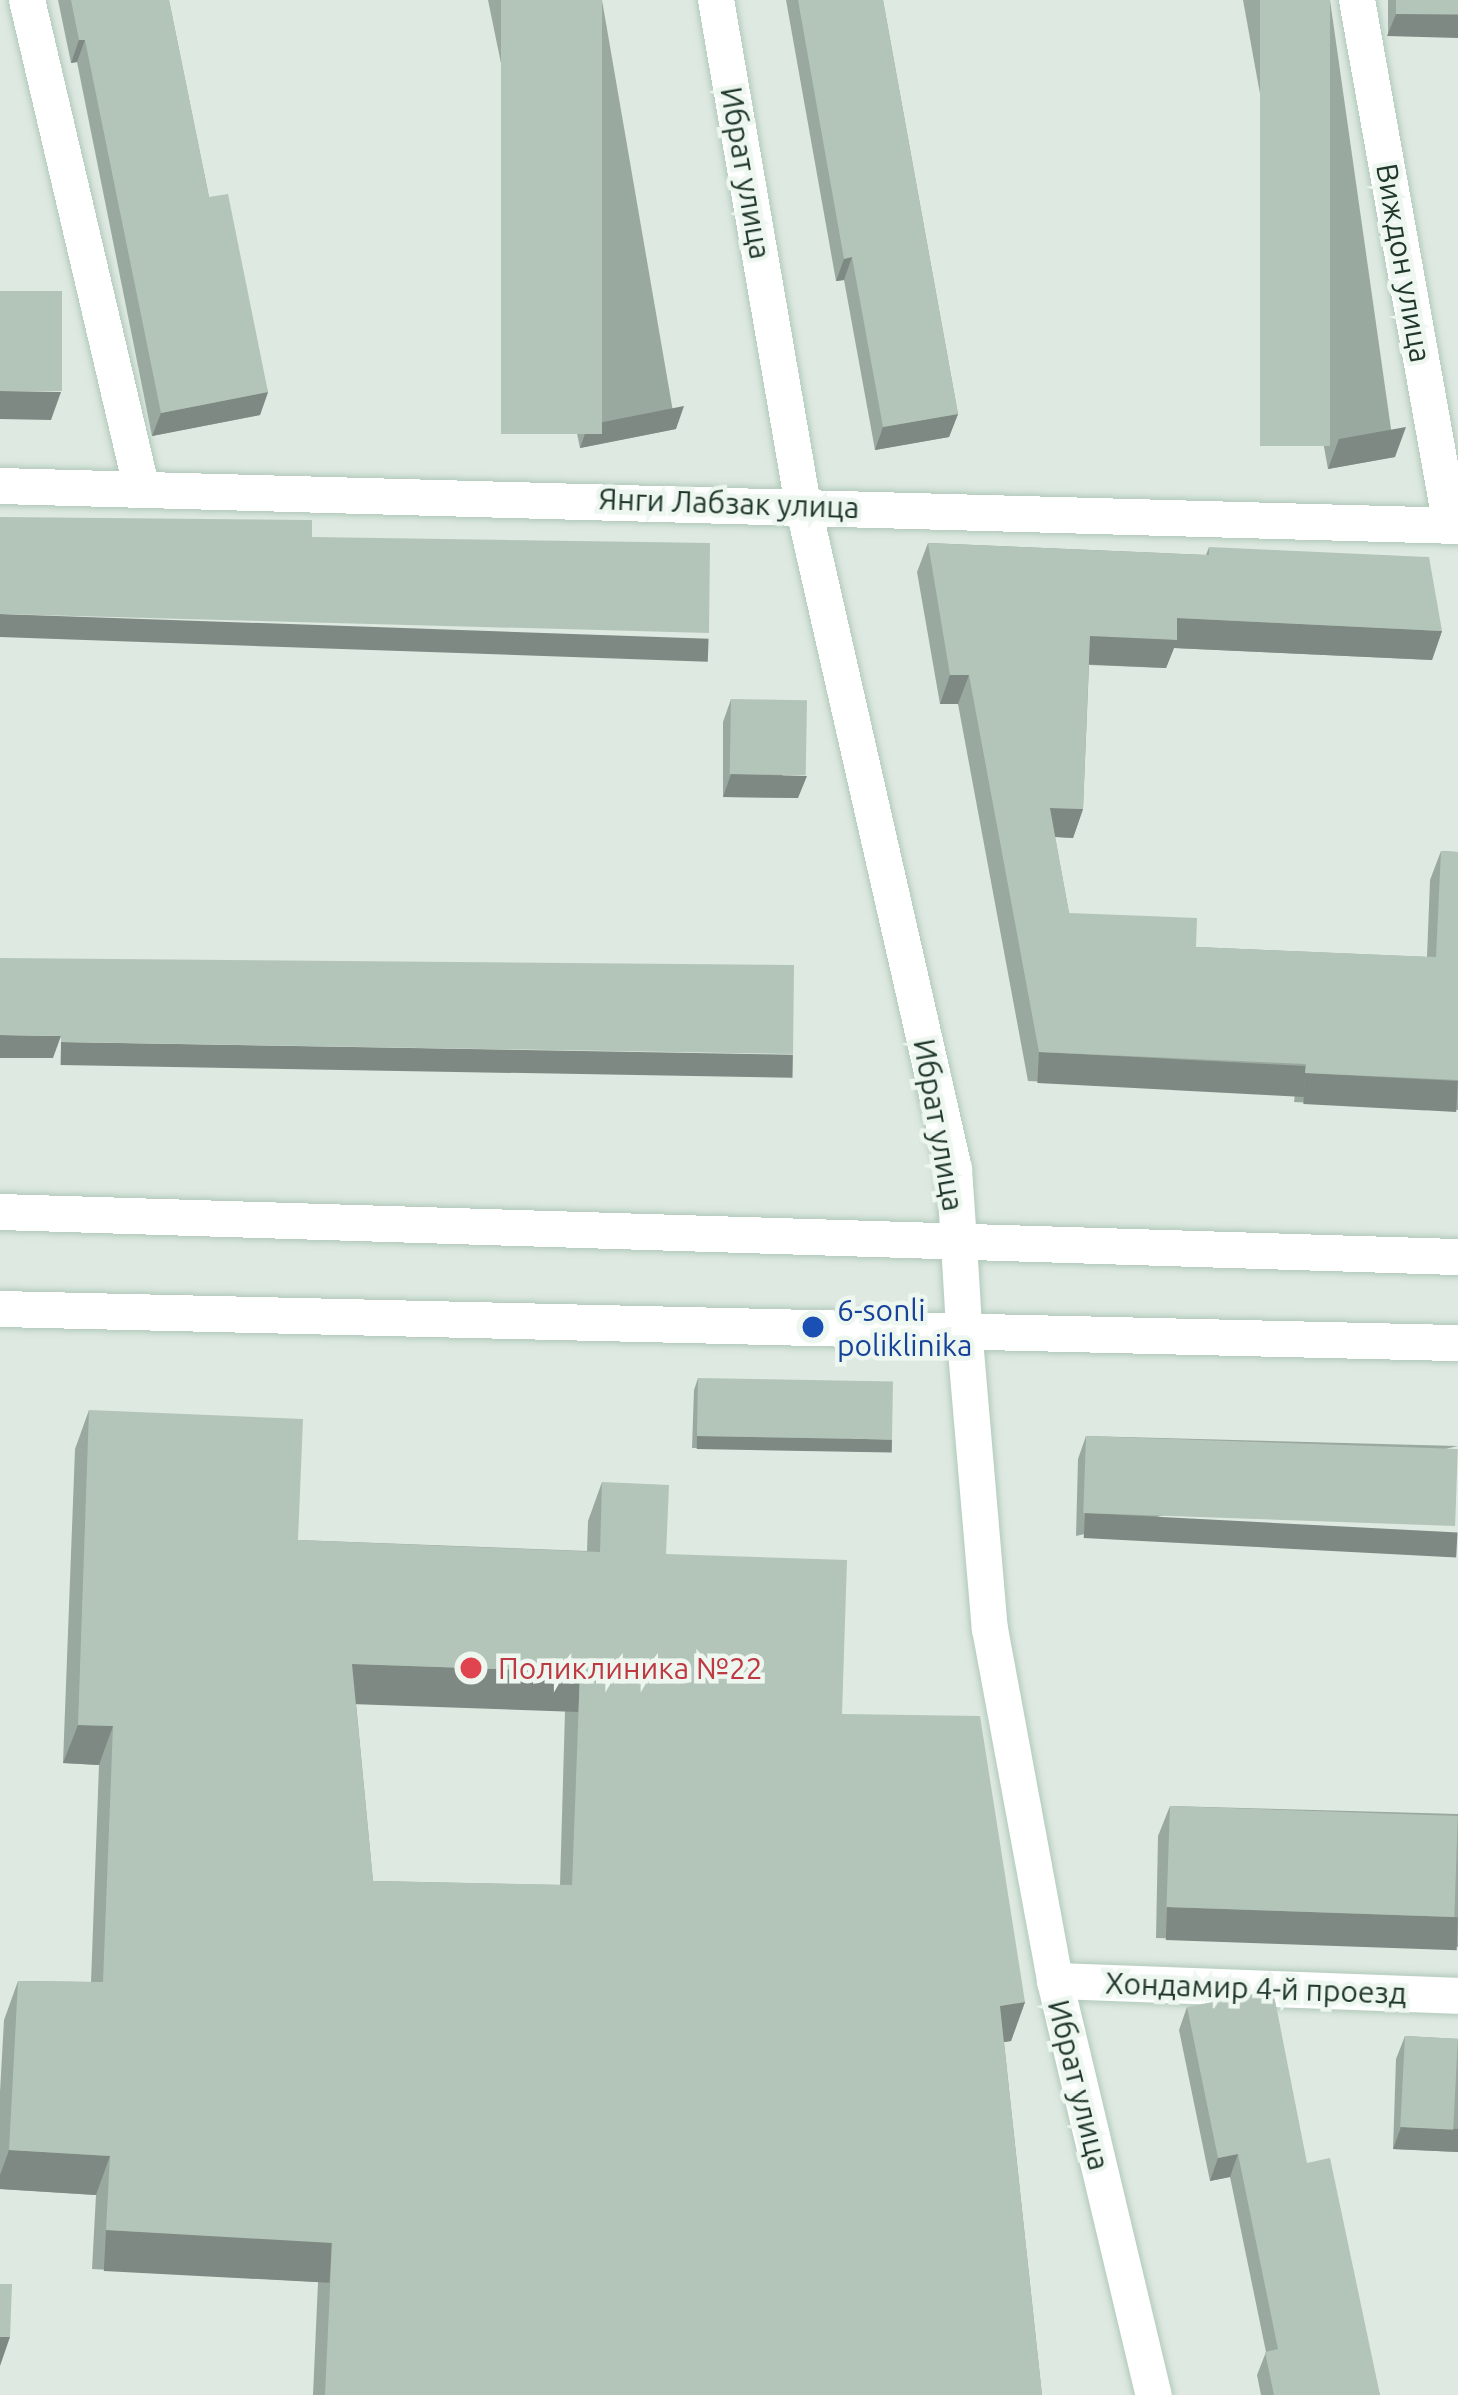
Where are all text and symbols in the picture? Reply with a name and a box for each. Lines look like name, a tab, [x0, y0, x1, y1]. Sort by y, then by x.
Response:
street label: Ибрат улица	[713, 84, 779, 262]
street label: Виждон улица	[1369, 161, 1439, 365]
street label: Янги Лабзак улица	[598, 480, 860, 526]
street label: Ибрат улица	[906, 1036, 972, 1214]
place label: 6-sonli poliklinika	[837, 1292, 973, 1362]
marker: 6-sonli poliklinika	[800, 1314, 826, 1340]
place label: Поликлиника №22	[498, 1650, 763, 1686]
marker: Поликлиника №22	[455, 1652, 487, 1684]
street label: Хондамир 4-й проезд	[1105, 1965, 1407, 2011]
street label: Ибрат улица	[1040, 1996, 1118, 2174]

